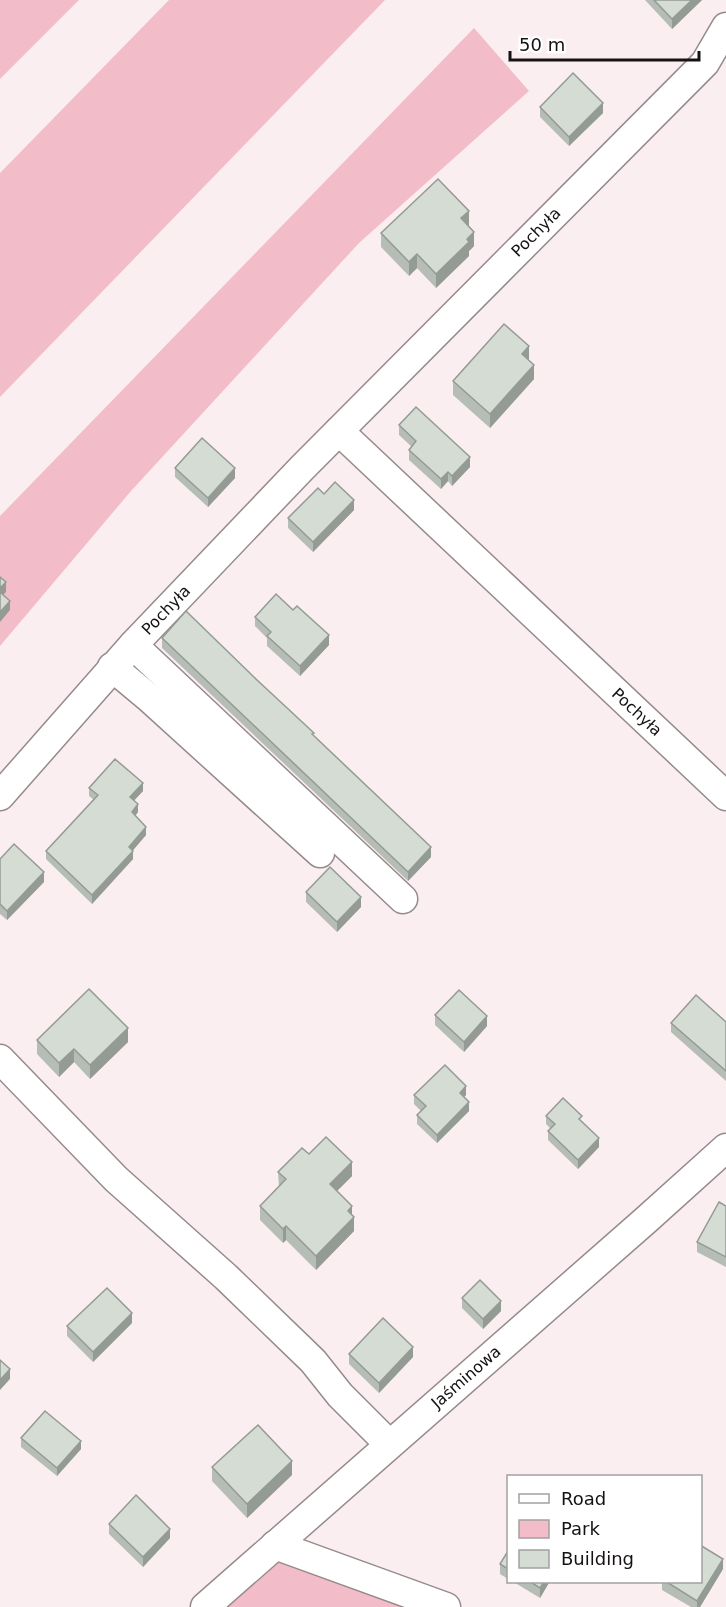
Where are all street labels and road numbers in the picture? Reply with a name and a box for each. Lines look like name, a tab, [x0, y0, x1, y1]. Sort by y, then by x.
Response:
street label: Pochyła	[507, 203, 565, 261]
street label: Pochyła	[138, 581, 194, 639]
street label: Pochyła	[608, 684, 666, 740]
street label: Jaśminowa	[427, 1342, 505, 1413]

